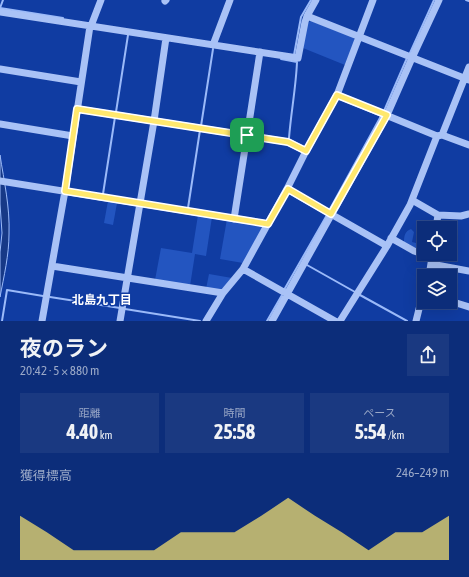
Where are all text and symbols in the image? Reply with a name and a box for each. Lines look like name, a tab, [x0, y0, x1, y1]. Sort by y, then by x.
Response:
pin	[230, 118, 264, 152]
icon: arrive	[236, 124, 258, 146]
map controls	[417, 221, 457, 309]
button: locate	[417, 221, 457, 261]
button: layers	[417, 269, 457, 309]
district label: 北島九丁目	[72, 293, 132, 307]
button: share	[407, 334, 449, 376]
text: 夜のラン	[20, 335, 108, 361]
text: 20:42 · 5 × 880 m	[20, 363, 99, 378]
text: 距離	[79, 407, 101, 419]
text: 時間	[224, 407, 246, 419]
text: ペース	[363, 407, 396, 419]
text: 4.40	[66, 420, 98, 443]
text: 25:58	[214, 420, 255, 443]
text: 5:54	[355, 420, 386, 443]
text: km	[98, 429, 113, 441]
text: /km	[386, 429, 404, 441]
text: 246–249 m	[396, 465, 449, 480]
text: 獲得標高	[20, 468, 72, 483]

